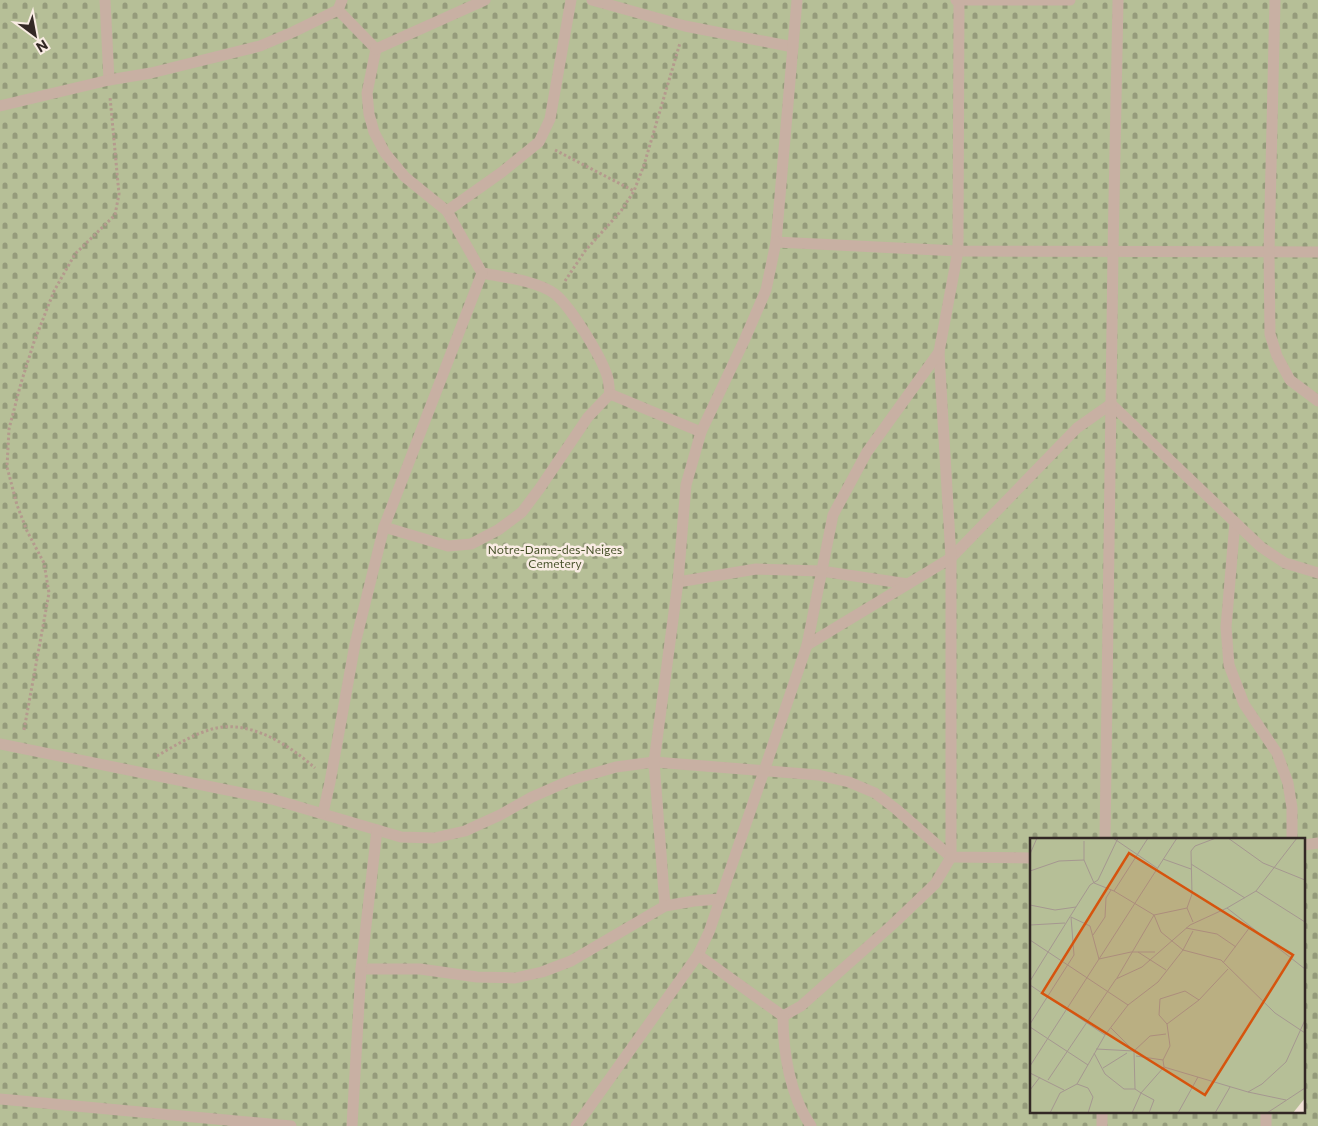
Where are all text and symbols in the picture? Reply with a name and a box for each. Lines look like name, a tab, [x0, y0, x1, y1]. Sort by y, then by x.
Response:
north arrow	[10, 10, 60, 60]
text: N	[33, 36, 51, 56]
park label: Notre-Dame-des-Neiges Cemetery	[488, 542, 622, 570]
inset map	[1030, 838, 1306, 1114]

